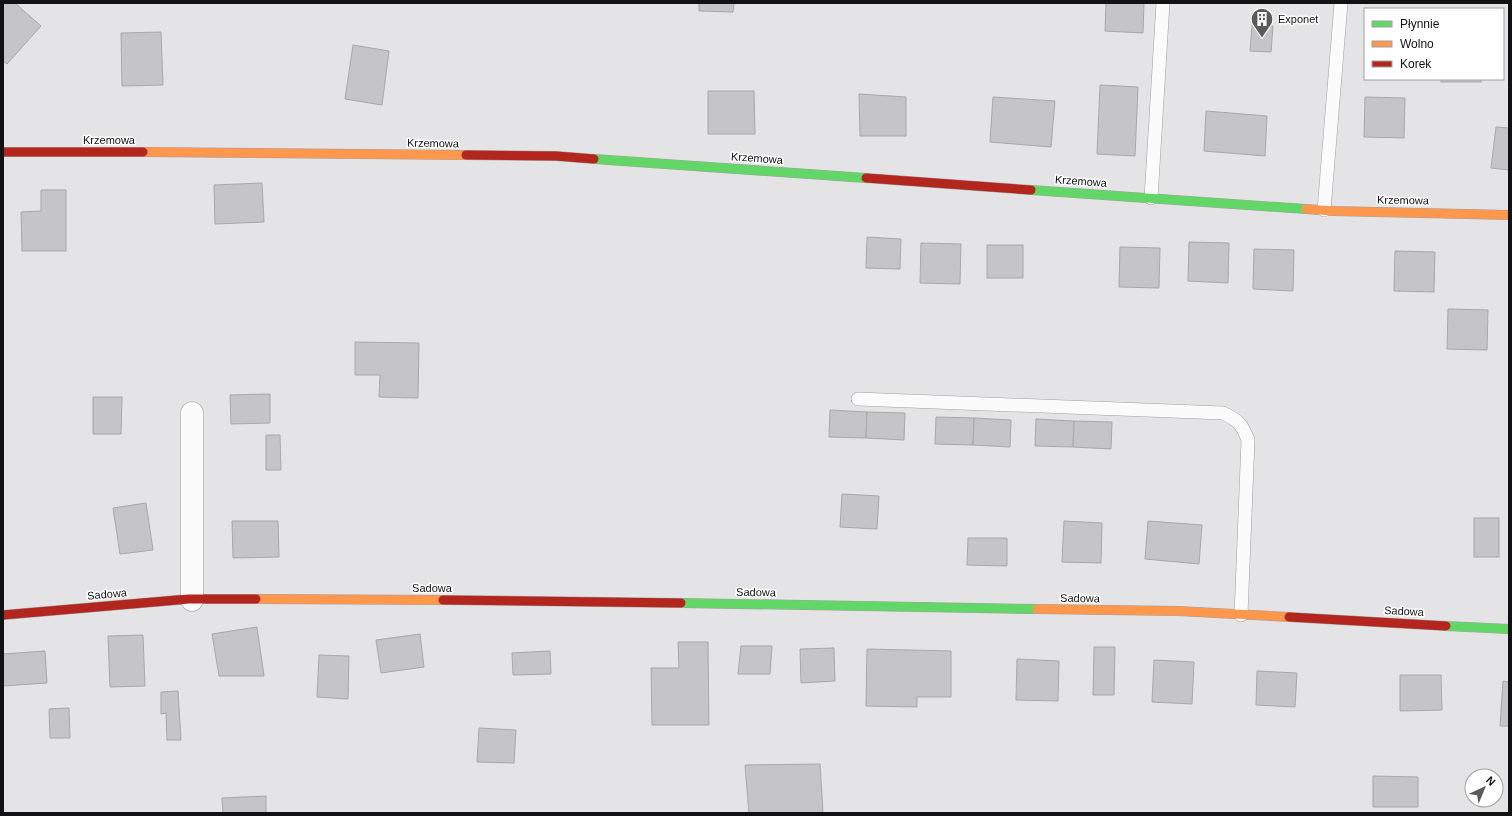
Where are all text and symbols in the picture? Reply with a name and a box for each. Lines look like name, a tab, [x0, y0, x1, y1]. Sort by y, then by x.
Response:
building icon: Exponet	[1249, 6, 1275, 39]
legend	[1364, 8, 1504, 80]
place label: Exponet	[1278, 13, 1318, 25]
text: Płynnie	[1400, 17, 1440, 31]
text: Wolno	[1400, 37, 1434, 51]
text: Korek	[1400, 57, 1432, 71]
street label: Krzemowa	[83, 134, 136, 146]
street label: Krzemowa	[407, 137, 460, 149]
street label: Krzemowa	[731, 150, 784, 166]
street label: Krzemowa	[1055, 173, 1108, 189]
street label: Krzemowa	[1377, 194, 1430, 206]
street label: Sadowa	[412, 582, 453, 594]
street label: Sadowa	[87, 586, 128, 602]
street label: Sadowa	[736, 586, 777, 598]
street label: Sadowa	[1060, 592, 1101, 604]
street label: Sadowa	[1384, 604, 1425, 618]
north arrow	[1464, 768, 1504, 808]
text: N	[1484, 774, 1498, 788]

